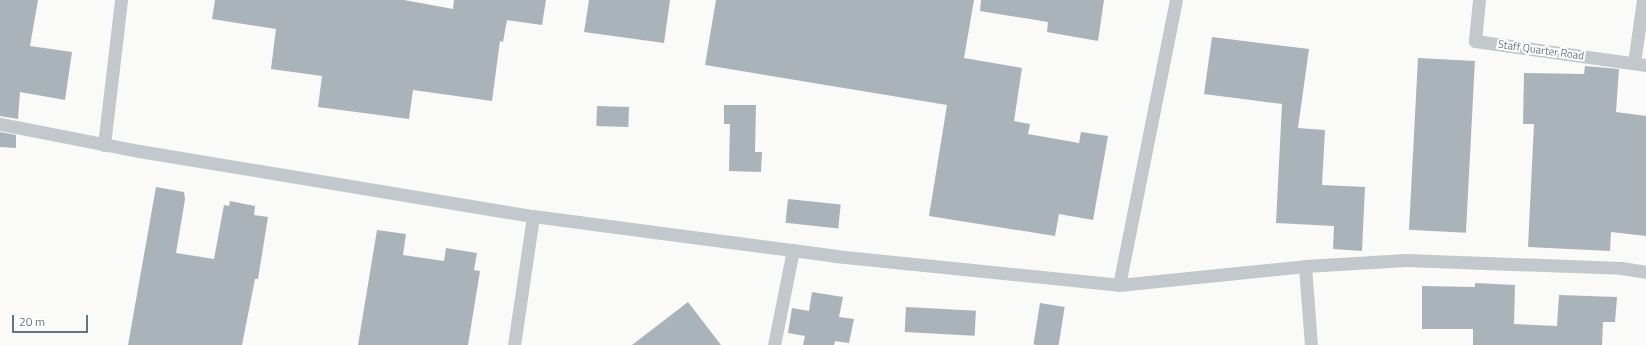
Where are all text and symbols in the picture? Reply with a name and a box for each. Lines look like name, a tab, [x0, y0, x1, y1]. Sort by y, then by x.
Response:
street label: Staff Quarter Road	[1497, 37, 1585, 63]
scale bar	[14, 307, 90, 333]
text: 20 m	[19, 312, 45, 331]

